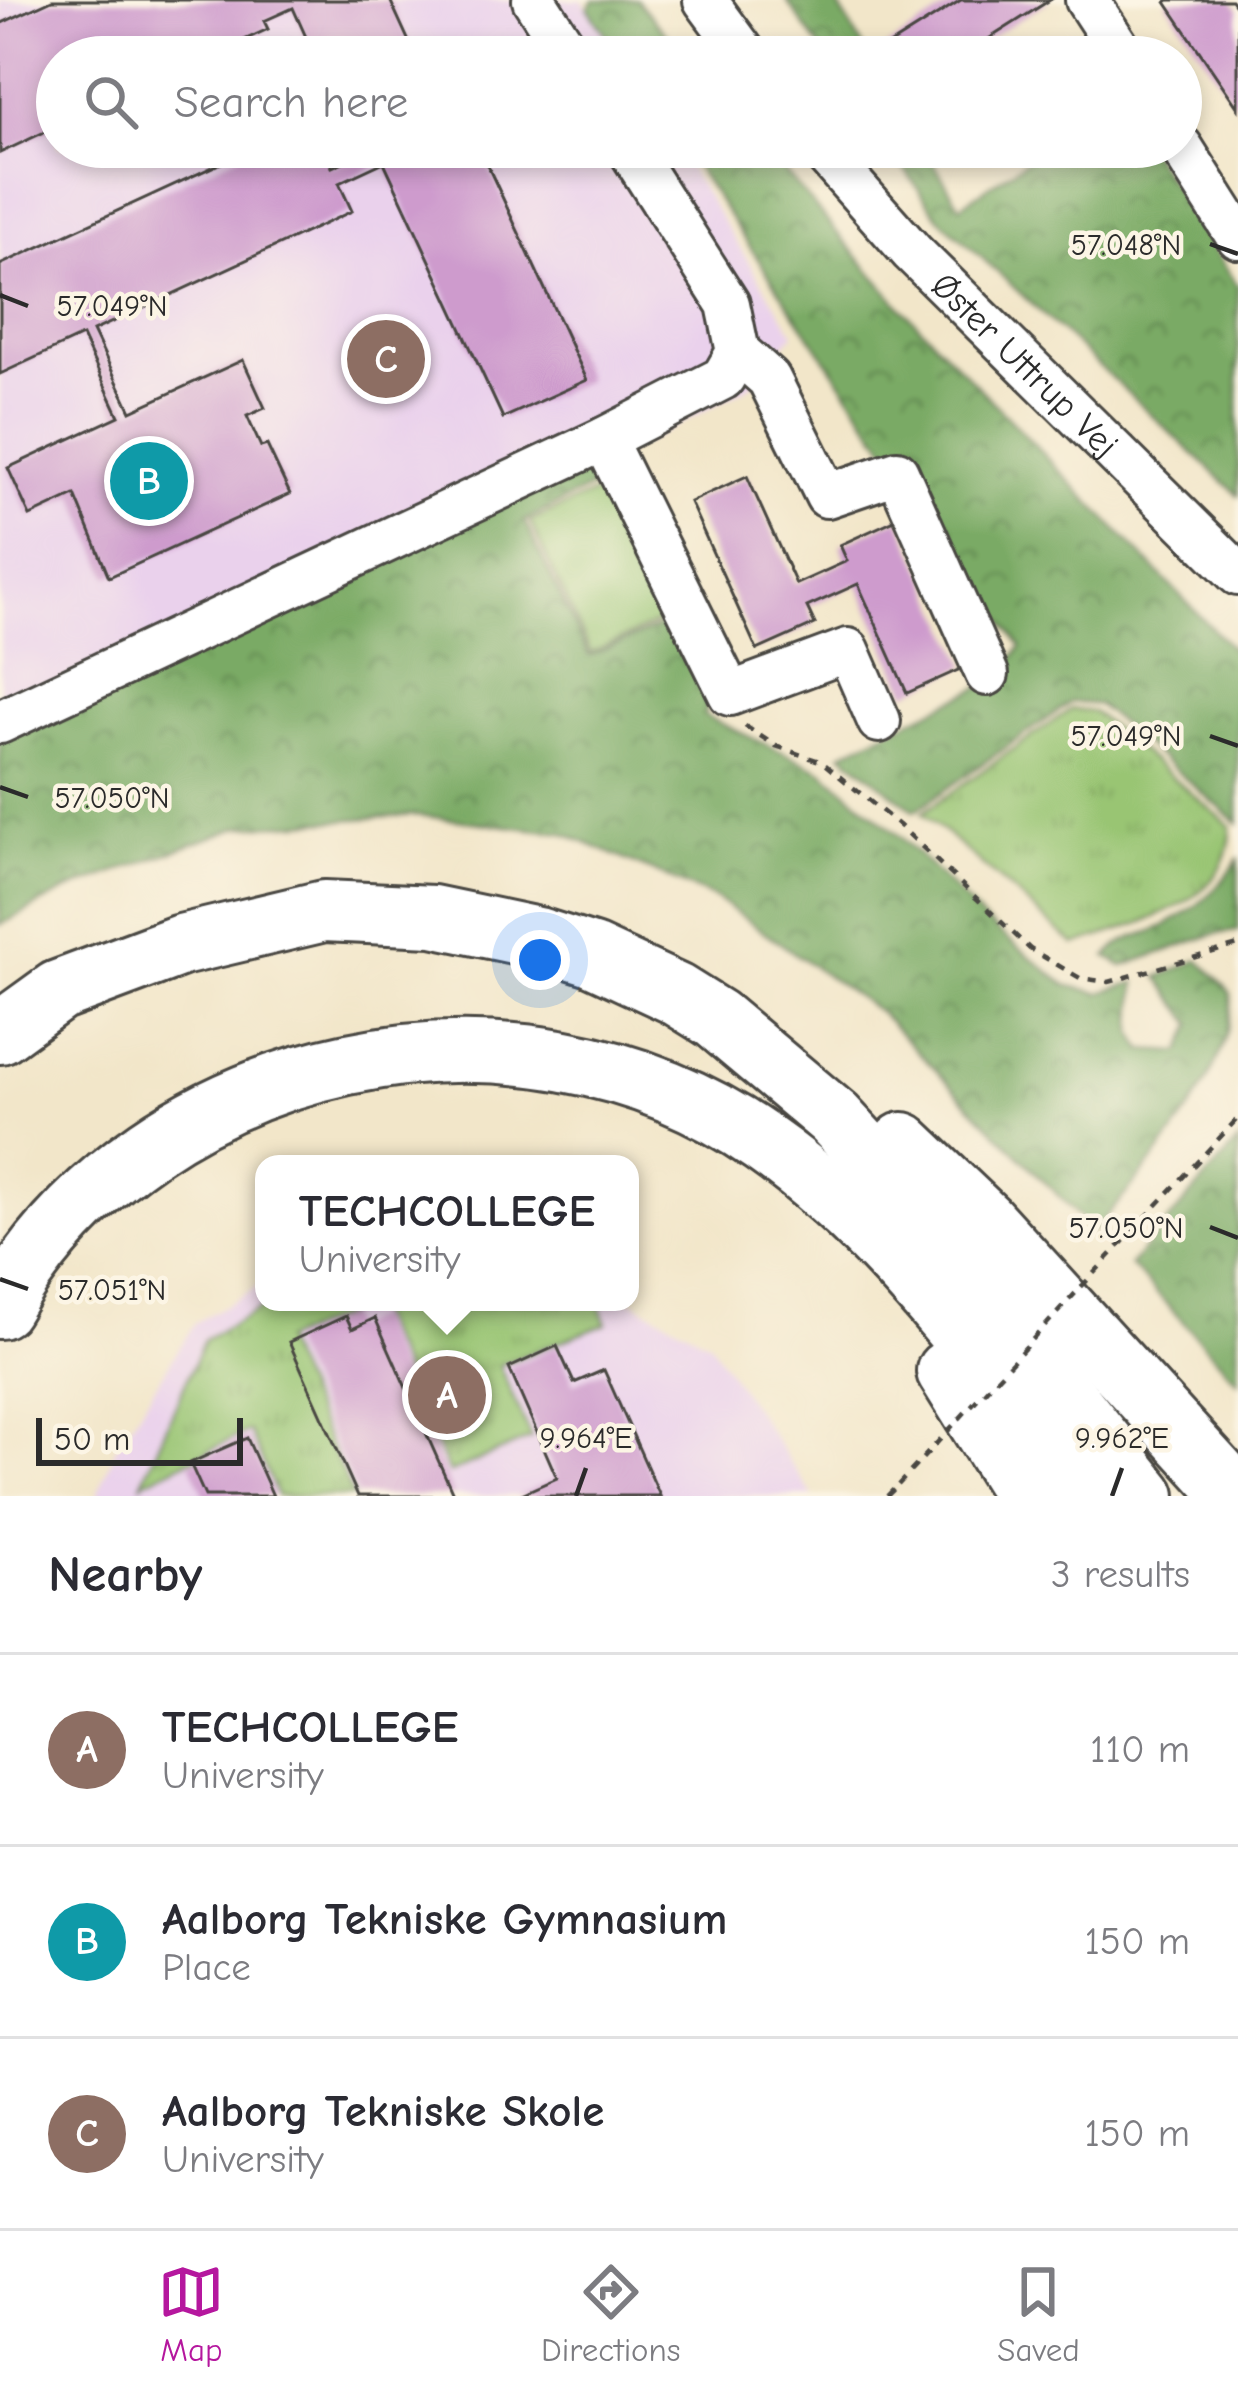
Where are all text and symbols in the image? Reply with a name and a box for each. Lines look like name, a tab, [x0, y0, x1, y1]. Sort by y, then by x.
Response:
search box	[36, 36, 1202, 168]
icon: search	[78, 69, 144, 135]
text: Search here	[174, 76, 408, 128]
text: 57.048°N	[1071, 228, 1181, 263]
street label: Øster Uttrup Vej	[923, 265, 1126, 466]
text: 57.049°N	[57, 289, 167, 324]
pin: C	[347, 314, 425, 404]
pin: B	[110, 436, 188, 526]
text: 57.049°N	[1071, 719, 1181, 754]
text: 57.050°N	[55, 781, 170, 816]
your location	[510, 930, 570, 990]
popup	[255, 1155, 639, 1311]
text: TECHCOLLEGE	[299, 1185, 595, 1237]
text: 57.050°N	[1069, 1211, 1184, 1246]
text: University	[299, 1237, 460, 1282]
text: 57.051°N	[58, 1273, 166, 1308]
pin: A	[408, 1350, 486, 1440]
scale bar	[36, 1412, 243, 1465]
text: 50 m	[54, 1420, 130, 1458]
text: 9.964°E	[540, 1421, 632, 1456]
text: 9.962°E	[1075, 1421, 1169, 1456]
text: Nearby	[48, 1545, 202, 1604]
text: 3 results	[1051, 1552, 1190, 1597]
text: TECHCOLLEGE	[162, 1701, 459, 1753]
text: A	[76, 1727, 98, 1772]
text: 110 m	[1090, 1727, 1190, 1772]
text: University	[162, 1753, 324, 1798]
text: Aalborg Tekniske Gymnasium	[162, 1893, 727, 1945]
text: B	[75, 1919, 99, 1964]
text: 150 m	[1084, 1919, 1190, 1964]
text: Place	[162, 1945, 251, 1990]
text: Aalborg Tekniske Skole	[162, 2085, 604, 2137]
text: C	[75, 2111, 99, 2156]
text: 150 m	[1084, 2111, 1190, 2156]
text: University	[162, 2137, 324, 2182]
tab: Map	[158, 2259, 224, 2369]
tab: Directions	[541, 2259, 681, 2369]
tab: Saved	[997, 2259, 1080, 2369]

